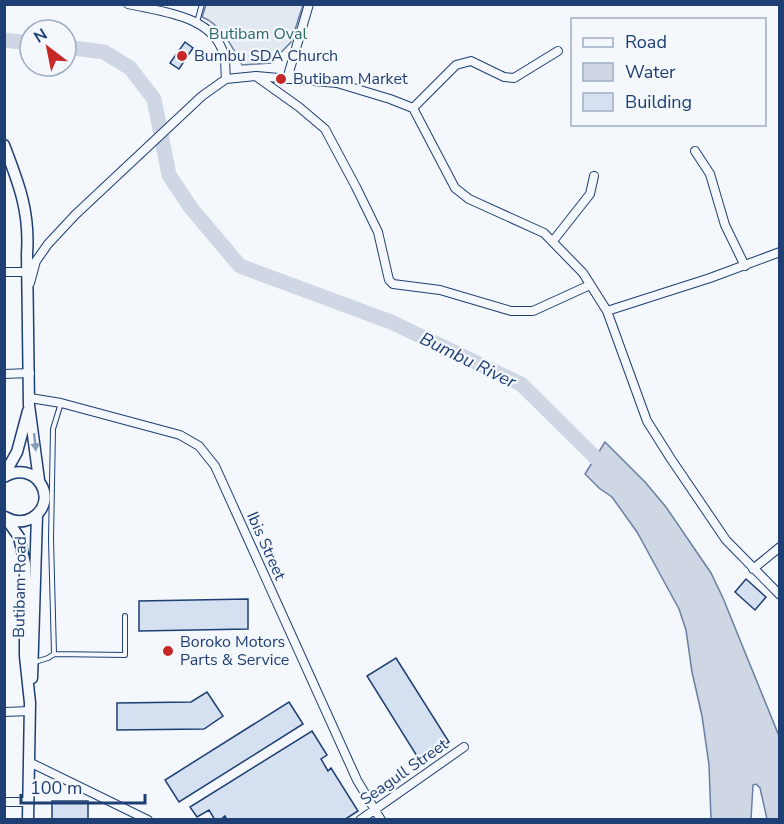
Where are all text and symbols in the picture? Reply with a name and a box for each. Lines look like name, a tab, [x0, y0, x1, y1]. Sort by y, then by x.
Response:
north arrow	[18, 18, 78, 78]
legend	[571, 18, 766, 126]
park label: Butibam Oval	[209, 23, 307, 45]
text: N	[30, 24, 51, 49]
text: Road	[625, 30, 667, 54]
place label: Bumbu SDA Church	[194, 45, 338, 67]
marker: Bumbu SDA Church	[175, 49, 189, 63]
text: Water	[625, 60, 676, 84]
place label: Butibam Market	[293, 68, 408, 90]
marker: Butibam Market	[274, 72, 288, 86]
text: Building	[625, 90, 692, 114]
water label: Bumbu River	[416, 326, 521, 394]
one-way arrow	[30, 433, 40, 452]
street label: Ibis Street	[241, 508, 291, 584]
street label: Butibam Road	[8, 536, 32, 638]
place label: Boroko Motors Parts & Service	[180, 631, 289, 671]
marker: Boroko Motors Parts & Service	[161, 644, 175, 658]
street label: Seagull Street	[356, 733, 453, 810]
scale bar	[21, 767, 146, 805]
text: 100 m	[30, 776, 82, 800]

